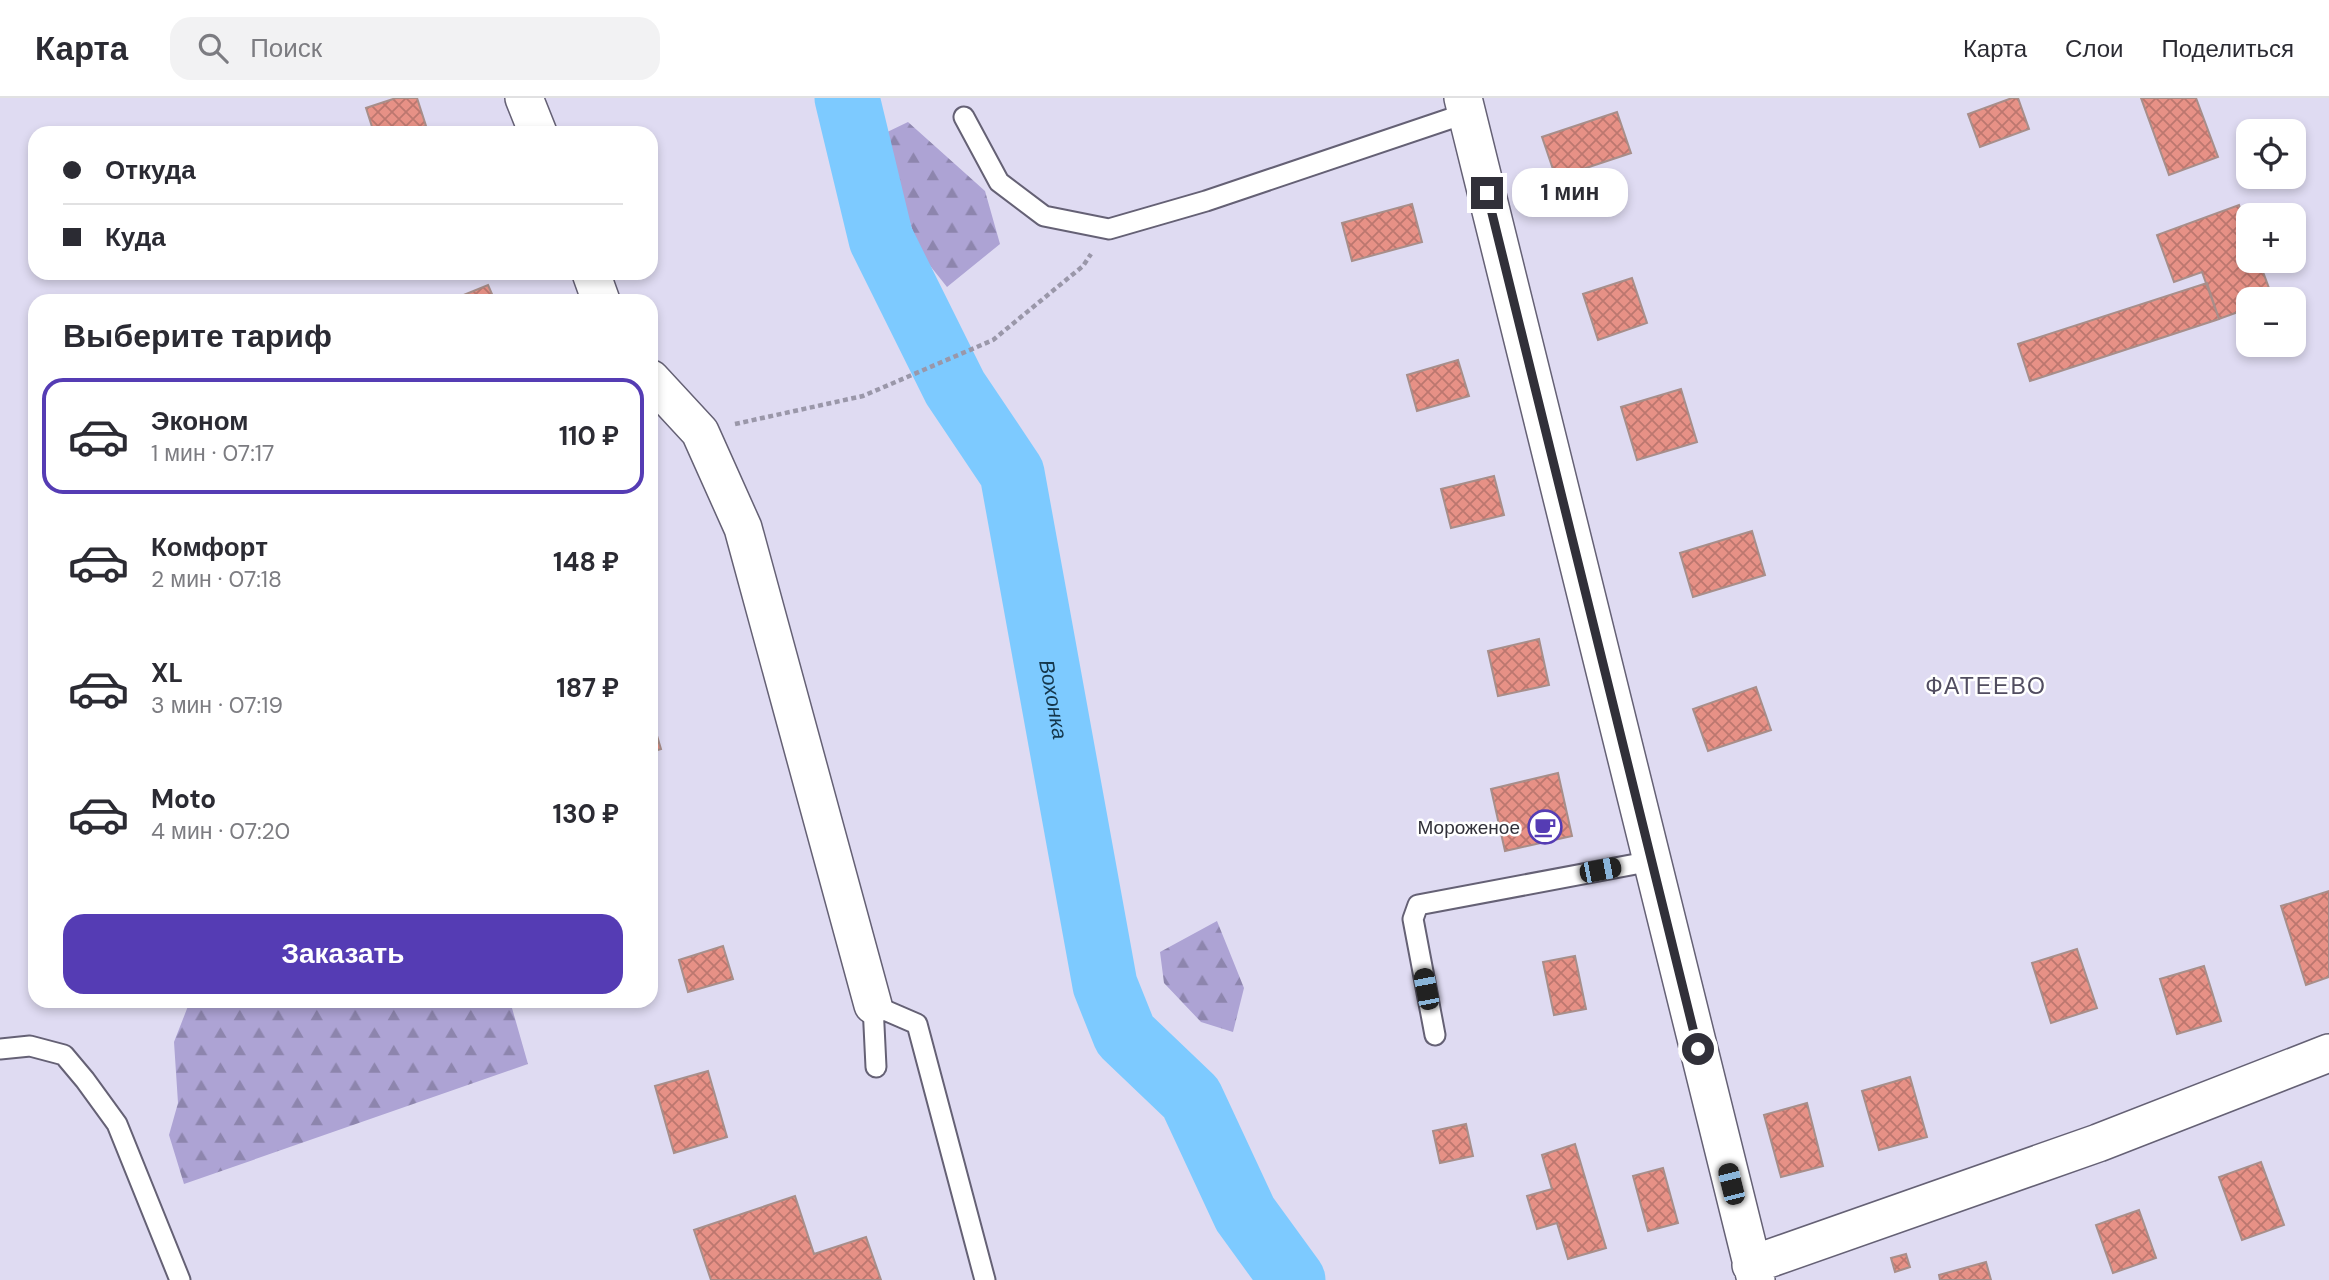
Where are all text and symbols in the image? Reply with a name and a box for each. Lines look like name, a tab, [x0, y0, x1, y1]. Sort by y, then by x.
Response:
search box	[170, 17, 660, 80]
text: Карта	[35, 27, 128, 70]
icon: search	[194, 29, 232, 67]
text: Поиск	[250, 31, 322, 65]
text: Карта	[1963, 33, 2027, 64]
text: Слои	[2065, 33, 2123, 64]
text: Поделиться	[2161, 33, 2294, 64]
map controls	[2236, 119, 2306, 357]
button: locate	[2236, 119, 2306, 189]
text: Откуда	[105, 153, 196, 187]
callout: 1 мин	[1512, 168, 1627, 217]
route end	[1471, 177, 1503, 209]
text: 1 мин	[1541, 177, 1599, 207]
button: +	[2236, 203, 2306, 273]
text: Куда	[105, 220, 166, 254]
button: −	[2236, 287, 2306, 357]
text: Выберите тариф	[63, 315, 332, 357]
text: Эконом	[151, 404, 249, 438]
icon: car	[67, 405, 130, 468]
text: 110 ₽	[559, 419, 619, 453]
text: 1 мин · 07:17	[151, 438, 274, 468]
text: Комфорт	[151, 530, 268, 564]
icon: car	[67, 531, 130, 594]
text: 148 ₽	[553, 545, 619, 579]
text: 2 мин · 07:18	[151, 564, 282, 594]
text: XL	[151, 656, 183, 690]
icon: car	[67, 657, 130, 720]
water label: Вохонка	[1032, 658, 1074, 742]
text: 187 ₽	[556, 671, 619, 705]
district label: ФАТЕЕВО	[1925, 671, 2047, 701]
text: 3 мин · 07:19	[151, 690, 283, 720]
text: Moto	[151, 782, 216, 816]
icon: car	[67, 783, 130, 846]
text: 130 ₽	[552, 797, 619, 831]
cafe icon: Мороженое	[1526, 808, 1564, 846]
place label: Мороженое	[1418, 815, 1520, 840]
text: 4 мин · 07:20	[151, 816, 290, 846]
car	[1578, 856, 1623, 884]
button: Заказать	[63, 914, 623, 994]
car	[1412, 966, 1441, 1012]
route start	[1682, 1033, 1714, 1065]
car	[1716, 1161, 1747, 1207]

